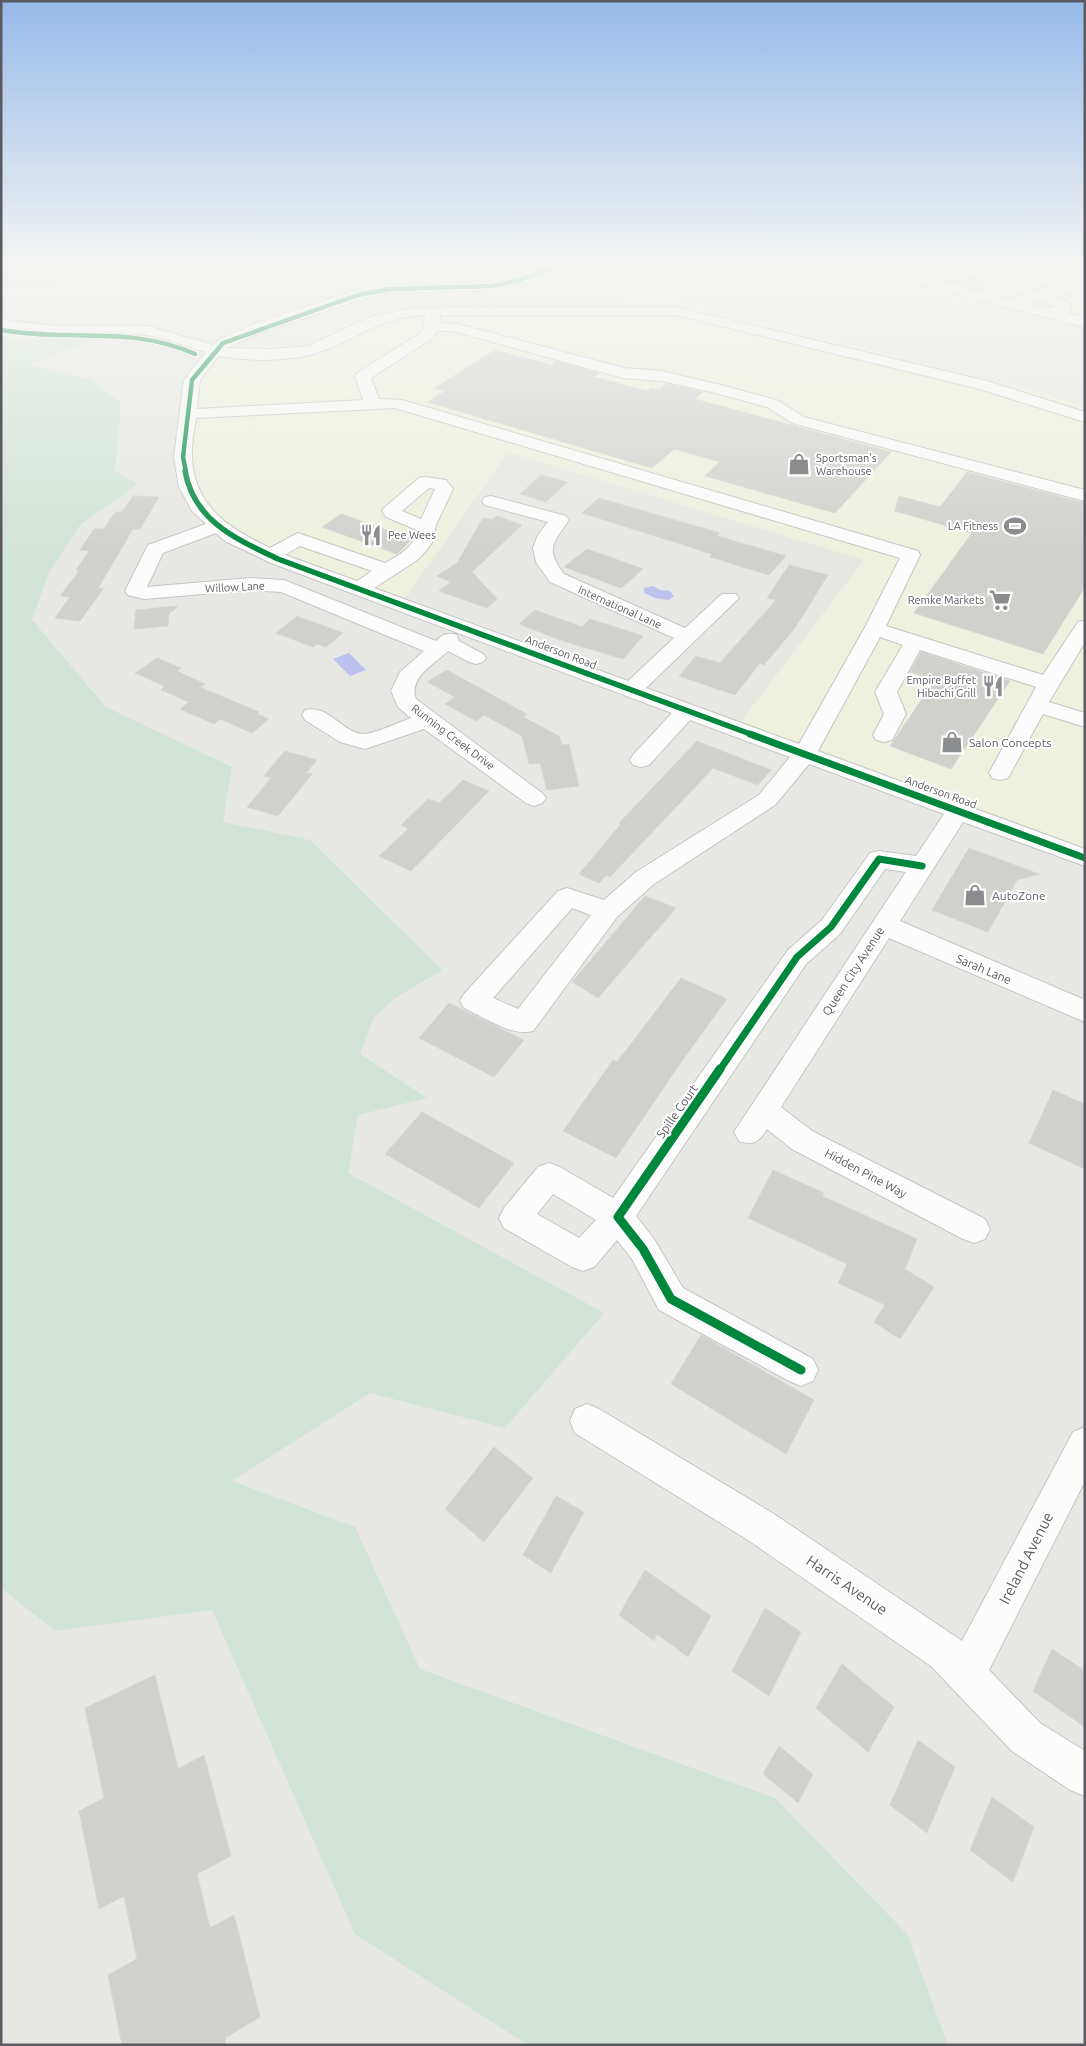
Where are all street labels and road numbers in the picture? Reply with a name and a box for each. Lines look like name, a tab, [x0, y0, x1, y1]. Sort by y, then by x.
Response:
street label: Willow Lane	[205, 579, 265, 595]
street label: International Lane	[576, 583, 664, 631]
street label: Anderson Road	[524, 633, 598, 671]
street label: Running Creek Drive	[409, 702, 497, 772]
street label: Anderson Road	[903, 773, 979, 811]
street label: Queen City Avenue	[820, 924, 886, 1018]
street label: Sarah Lane	[955, 952, 1013, 986]
street label: Spille Court	[654, 1082, 700, 1140]
street label: Hidden Pine Way	[823, 1146, 909, 1200]
street label: Ireland Avenue	[996, 1509, 1056, 1607]
street label: Harris Avenue	[803, 1552, 891, 1618]

